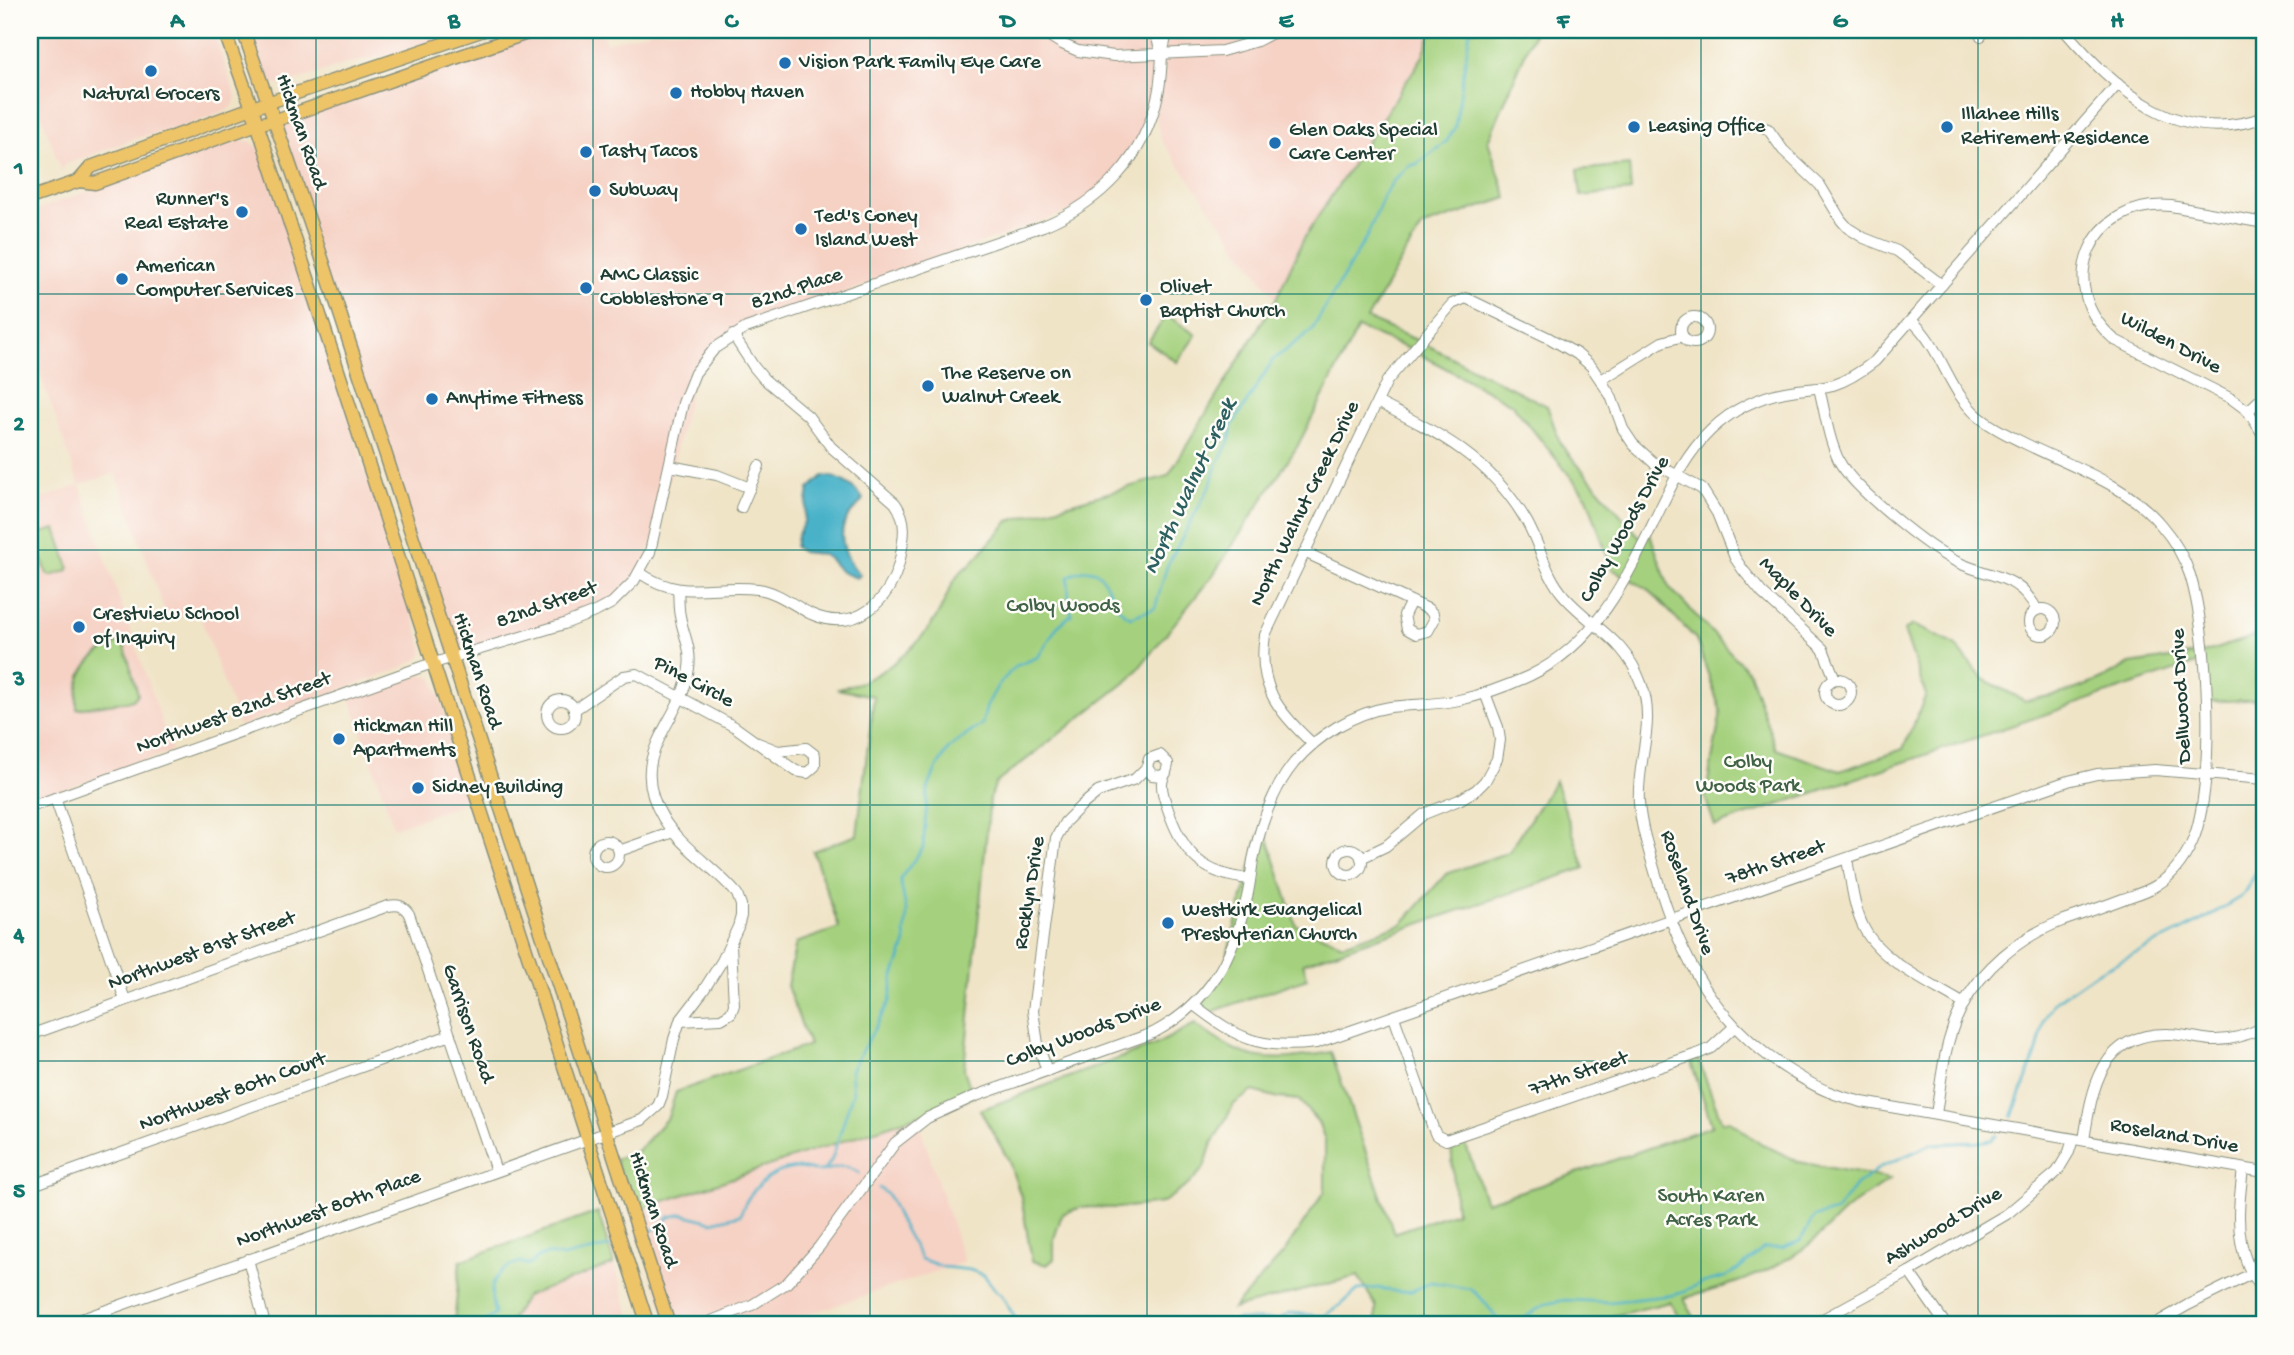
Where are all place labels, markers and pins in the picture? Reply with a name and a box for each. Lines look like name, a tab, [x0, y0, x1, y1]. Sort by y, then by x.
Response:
place label: Vision Park Family Eye Care	[798, 51, 1042, 76]
marker: Vision Park Family Eye Care	[777, 55, 793, 71]
marker: Natural Grocers	[143, 63, 159, 79]
place label: Hobby Haven	[690, 81, 804, 106]
place label: Natural Grocers	[82, 83, 221, 108]
marker: Hobby Haven	[668, 85, 684, 101]
place label: Illahee Hills Retirement Residence	[1961, 103, 2150, 152]
place label: Leasing Office	[1648, 115, 1767, 140]
place label: Glen Oaks Special Care Center	[1289, 119, 1438, 168]
marker: Leasing Office	[1626, 119, 1642, 135]
marker: Illahee Hills Retirement Residence	[1939, 119, 1955, 135]
marker: Glen Oaks Special Care Center	[1267, 135, 1283, 151]
place label: Tasty Tacos	[599, 140, 698, 165]
marker: Tasty Tacos	[578, 144, 594, 160]
place label: Subway	[609, 179, 678, 204]
marker: Subway	[587, 183, 603, 199]
place label: Runner's Real Estate	[124, 188, 229, 237]
marker: Runner's Real Estate	[234, 204, 250, 220]
place label: Ted's Coney Island West	[814, 205, 919, 254]
marker: Ted's Coney Island West	[793, 221, 809, 237]
place label: American Computer Services	[136, 255, 294, 304]
place label: AMC Classic Cobblestone 9	[600, 264, 724, 313]
marker: American Computer Services	[114, 271, 130, 287]
place label: Olivet Baptist Church	[1159, 276, 1286, 325]
marker: AMC Classic Cobblestone 9	[578, 280, 594, 296]
marker: Olivet Baptist Church	[1138, 292, 1154, 308]
place label: The Reserve on Walnut Creek	[941, 362, 1071, 411]
marker: The Reserve on Walnut Creek	[920, 378, 936, 394]
place label: Anytime Fitness	[446, 387, 584, 412]
marker: Anytime Fitness	[424, 391, 440, 407]
place label: Crestview School of Inquiry	[93, 603, 239, 652]
marker: Crestview School of Inquiry	[71, 619, 87, 635]
place label: Hickman Hill Apartments	[353, 715, 457, 764]
marker: Hickman Hill Apartments	[331, 731, 347, 747]
place label: Sidney Building	[432, 776, 563, 801]
marker: Sidney Building	[410, 780, 426, 796]
place label: Westkirk Evangelical Presbyterian Church	[1181, 899, 1362, 948]
marker: Westkirk Evangelical Presbyterian Church	[1160, 915, 1176, 931]

